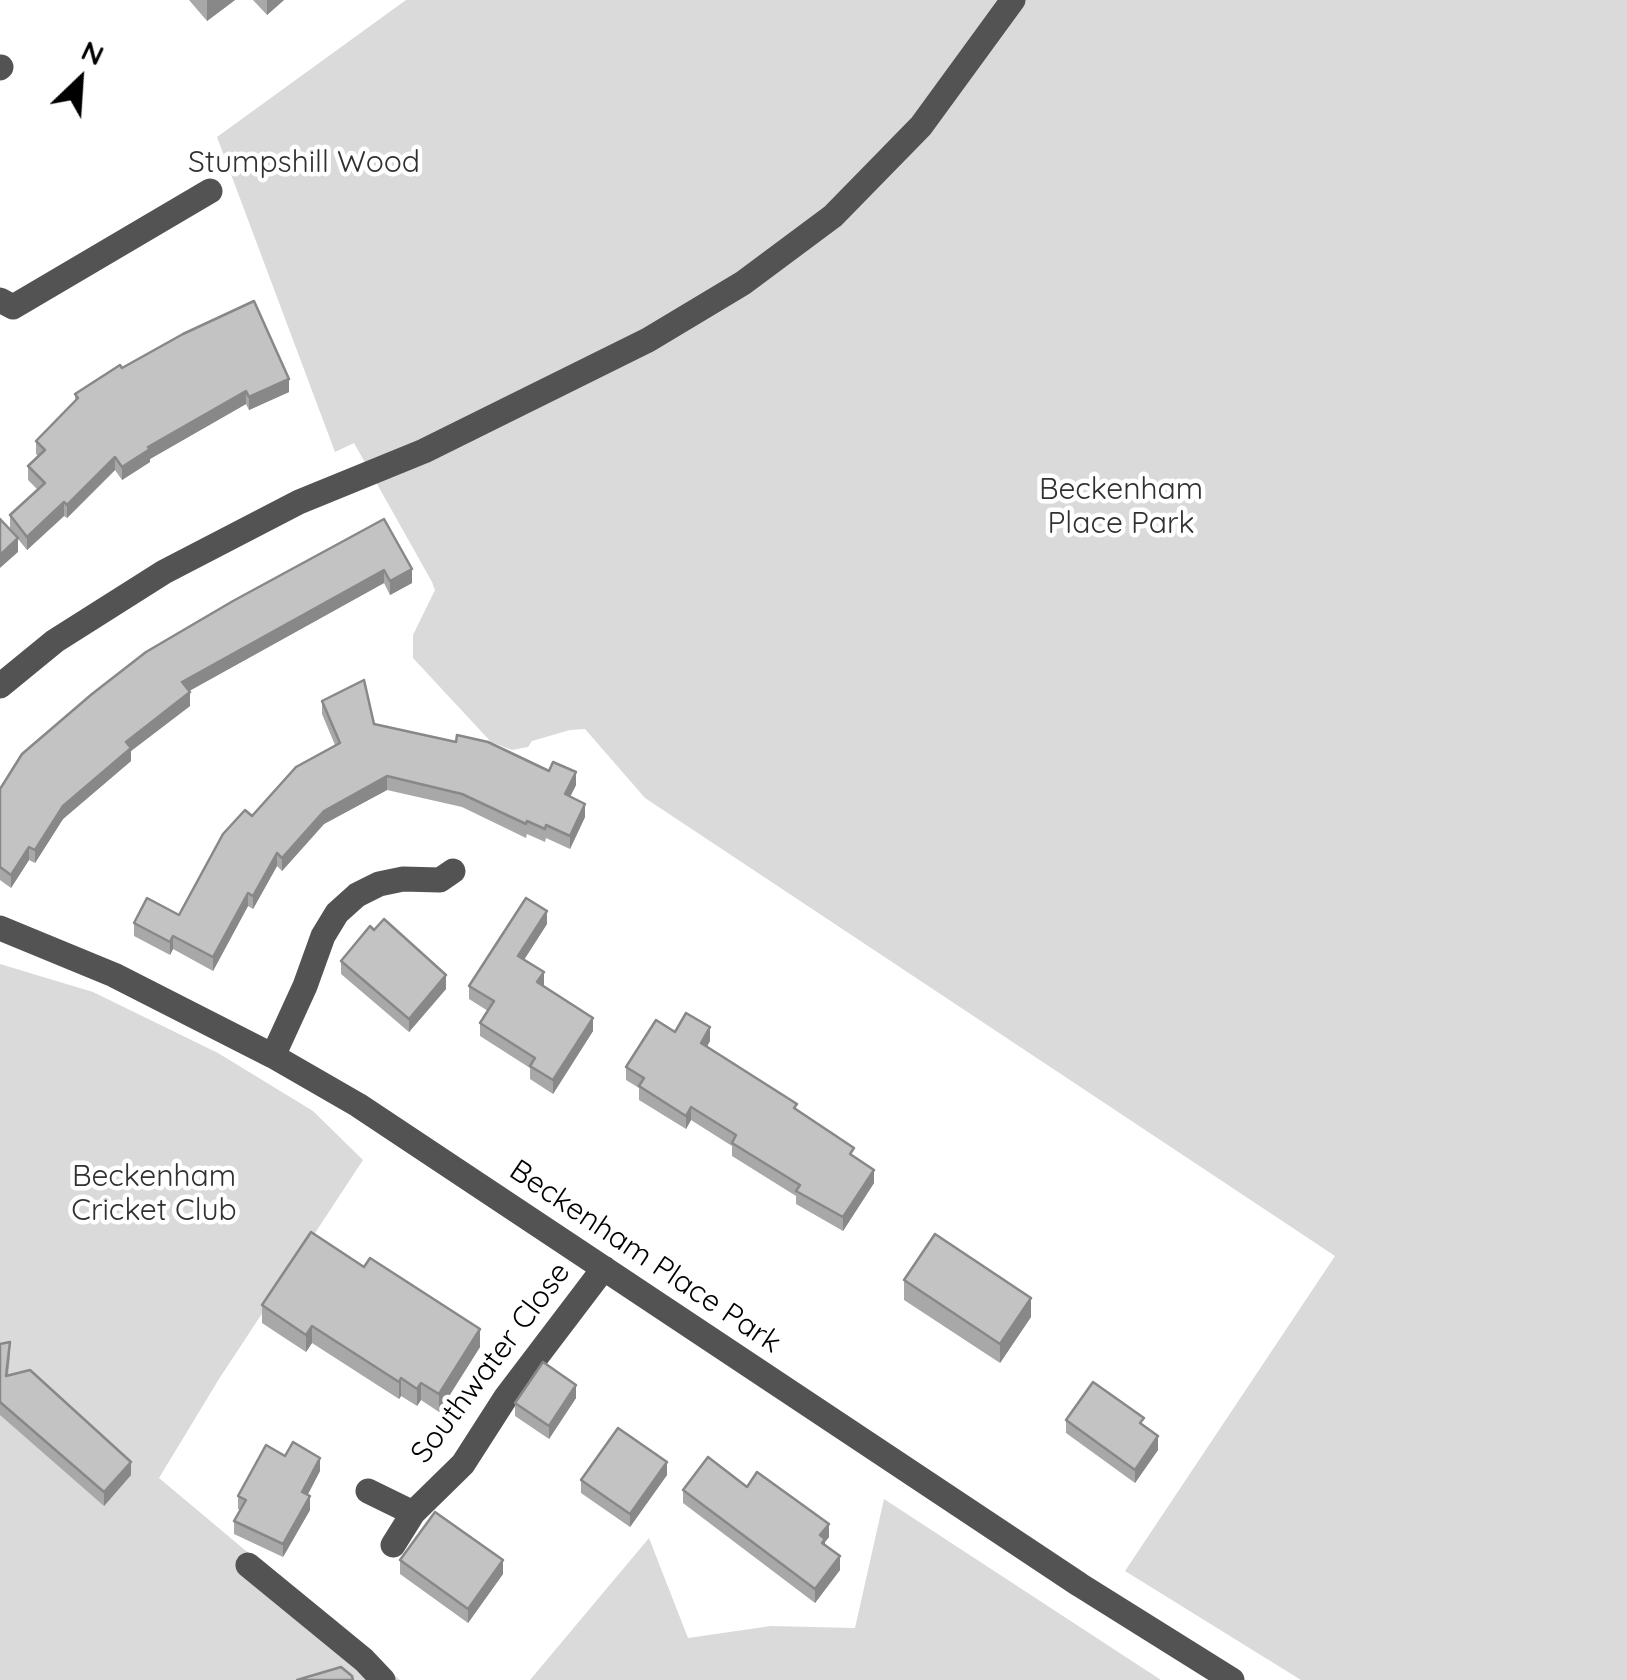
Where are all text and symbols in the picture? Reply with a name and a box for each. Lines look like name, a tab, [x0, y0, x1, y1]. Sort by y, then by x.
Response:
north arrow	[30, 30, 130, 130]
text: N	[76, 32, 110, 73]
park label: Stumpshill Wood	[188, 145, 420, 181]
park label: Beckenham Place Park	[1039, 472, 1203, 542]
street label: Beckenham Place Park	[502, 1153, 788, 1361]
park label: Beckenham Cricket Club	[71, 1159, 237, 1230]
street label: Southwater Close	[404, 1255, 578, 1471]

